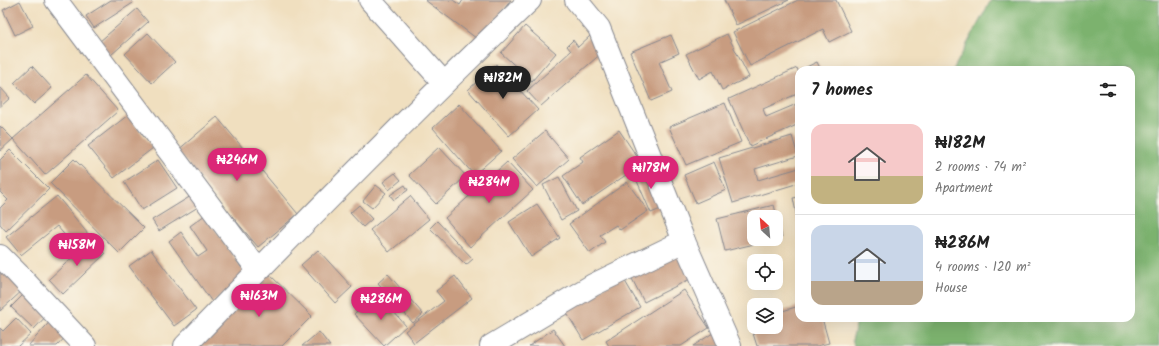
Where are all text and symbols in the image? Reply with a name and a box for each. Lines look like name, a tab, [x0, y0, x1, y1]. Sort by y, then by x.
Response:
pin: ₦182M	[475, 66, 531, 100]
text: ₦182M	[484, 68, 522, 89]
text: 7 homes	[811, 77, 873, 104]
icon: filters	[1097, 79, 1119, 101]
text: ₦182M	[935, 130, 985, 157]
icon: home	[843, 140, 891, 188]
pin: ₦246M	[209, 148, 265, 182]
text: ₦246M	[217, 150, 257, 171]
pin: ₦178M	[623, 156, 679, 190]
text: 2 rooms · 74 m²	[935, 157, 1026, 178]
text: ₦178M	[633, 158, 669, 179]
pin: ₦284M	[461, 170, 517, 204]
text: ₦284M	[468, 172, 510, 193]
text: Apartment	[935, 178, 993, 199]
north arrow	[747, 210, 783, 246]
map controls	[747, 210, 783, 334]
text: ₦286M	[935, 230, 989, 257]
pin: ₦158M	[49, 233, 105, 267]
text: ₦158M	[58, 235, 96, 256]
icon: home	[843, 241, 891, 289]
button: locate	[747, 254, 783, 290]
text: 4 rooms · 120 m²	[935, 257, 1031, 278]
text: House	[935, 278, 967, 299]
pin: ₦163M	[231, 284, 287, 318]
text: ₦163M	[240, 286, 278, 307]
pin: ₦286M	[353, 287, 409, 321]
text: ₦286M	[360, 289, 402, 310]
button: layers	[747, 298, 783, 334]

